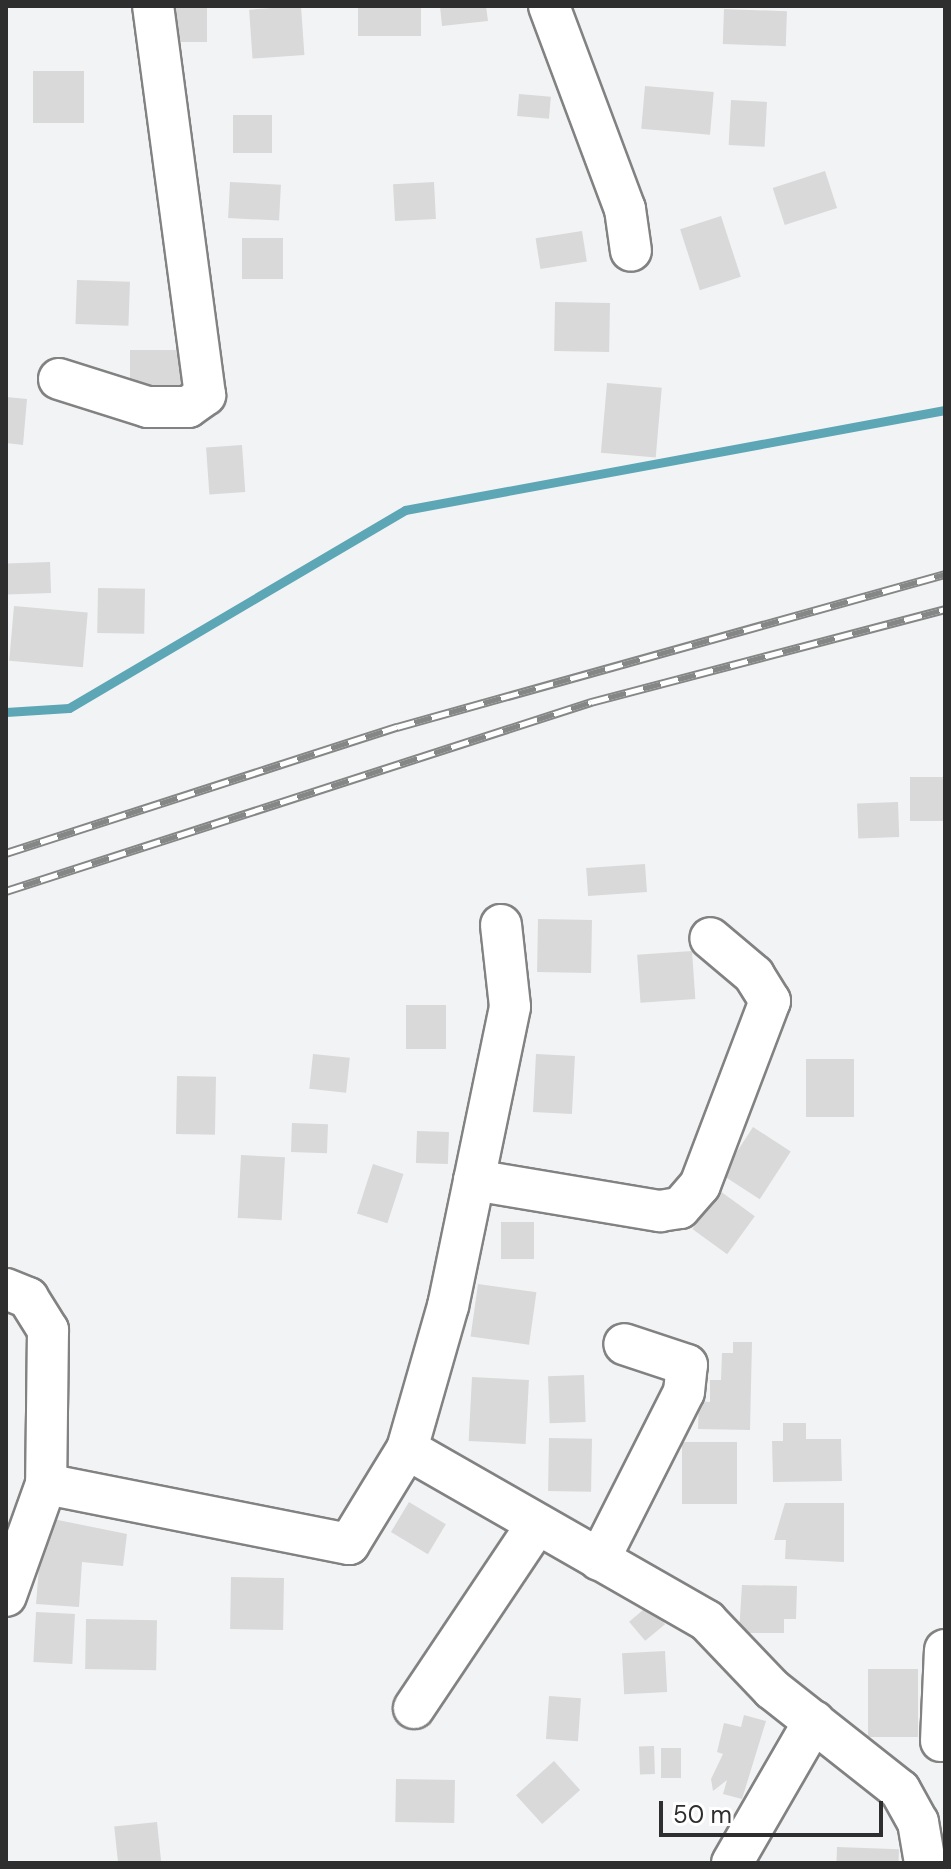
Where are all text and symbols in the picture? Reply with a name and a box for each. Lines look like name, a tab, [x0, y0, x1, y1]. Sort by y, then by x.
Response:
scale bar	[663, 1785, 887, 1835]
text: 50 m	[673, 1799, 732, 1830]

